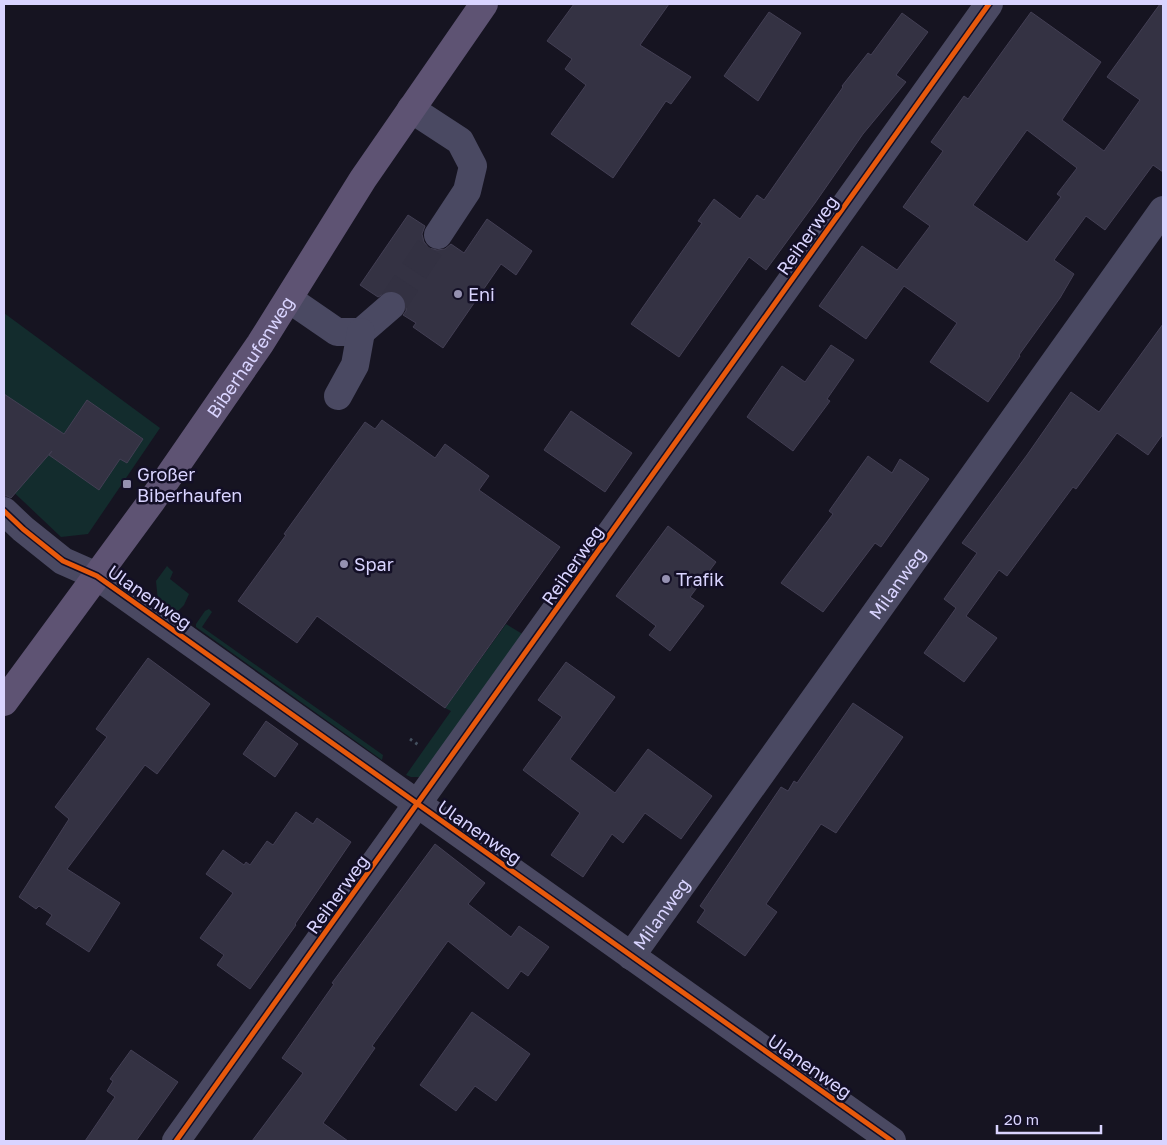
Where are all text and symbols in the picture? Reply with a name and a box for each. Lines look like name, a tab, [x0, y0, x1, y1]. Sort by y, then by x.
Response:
street label: Reiherweg	[772, 191, 842, 279]
place label: Eni	[468, 283, 495, 305]
marker: Eni	[452, 288, 464, 300]
street label: Biberhaufenweg	[202, 292, 298, 422]
place label: Großer Biberhaufen	[137, 463, 242, 506]
marker: Großer Biberhaufen	[121, 478, 133, 490]
street label: Reiherweg	[537, 521, 607, 609]
street label: Milanweg	[864, 543, 930, 623]
place label: Spar	[354, 553, 394, 575]
marker: Spar	[338, 558, 350, 570]
street label: Ulanenweg	[104, 560, 196, 634]
place label: Trafik	[676, 568, 724, 590]
marker: Trafik	[660, 573, 672, 585]
street label: Ulanenweg	[434, 795, 526, 869]
street label: Reiherweg	[301, 850, 373, 938]
street label: Milanweg	[628, 873, 694, 954]
street label: Ulanenweg	[764, 1029, 856, 1103]
scale bar	[997, 1102, 1101, 1134]
text: 20 m	[1004, 1110, 1039, 1128]

